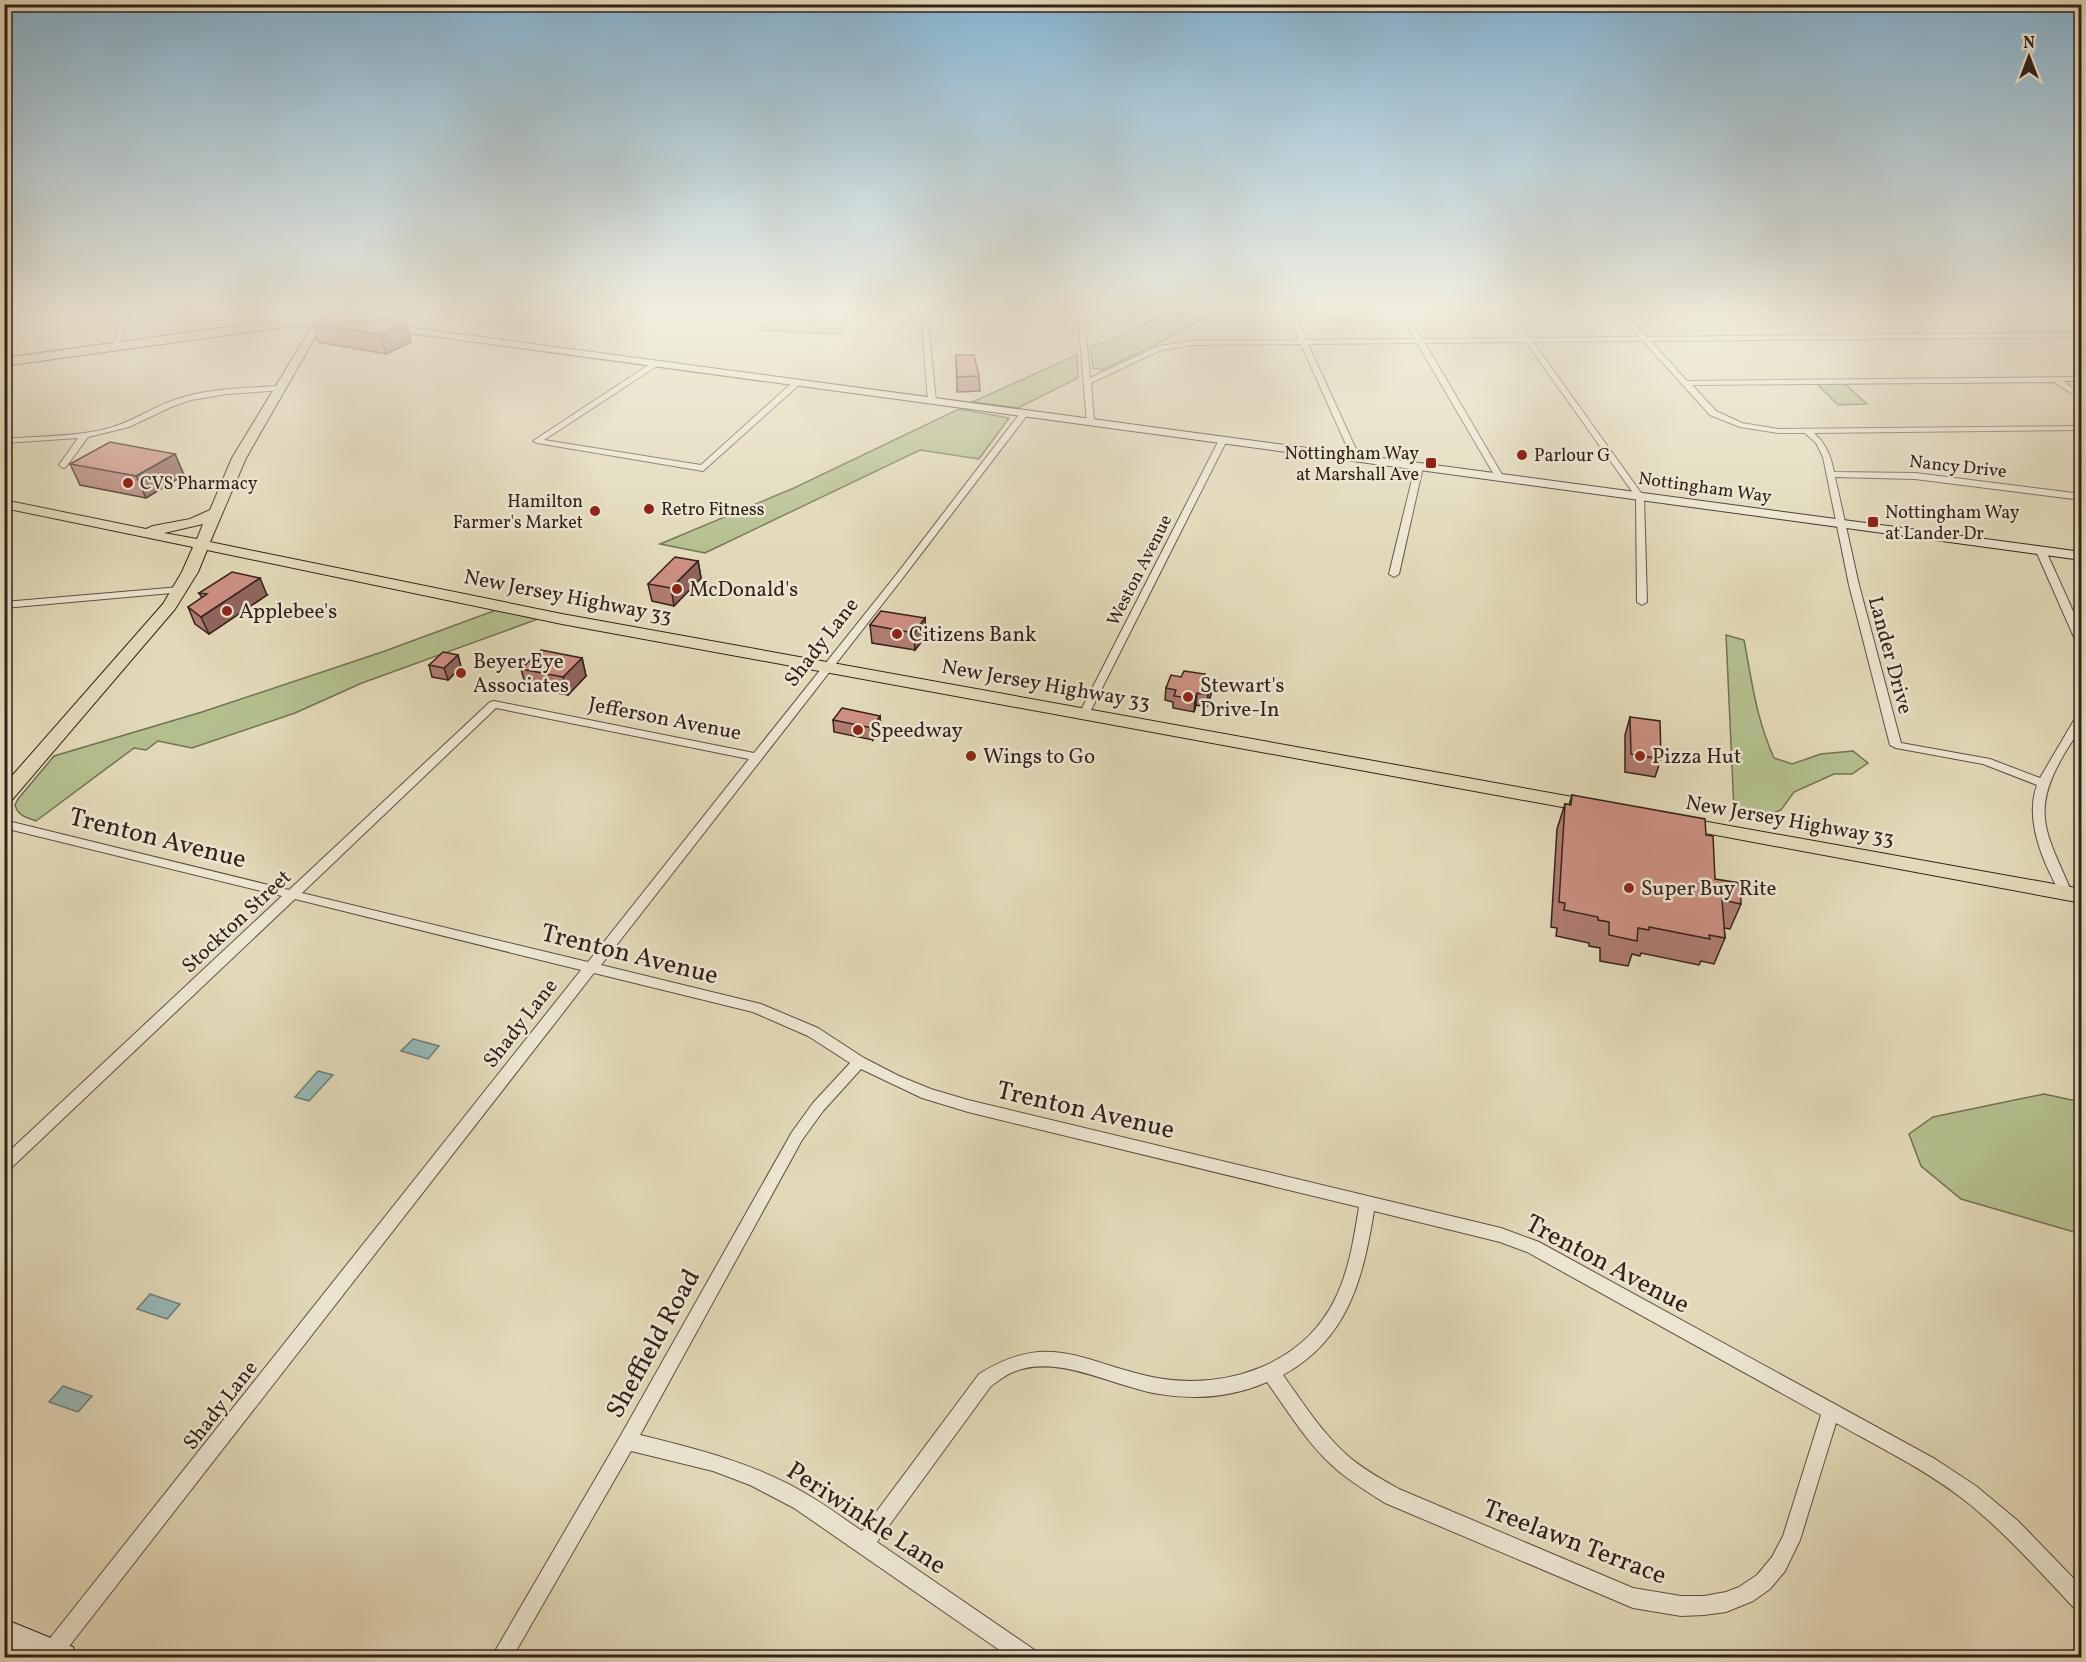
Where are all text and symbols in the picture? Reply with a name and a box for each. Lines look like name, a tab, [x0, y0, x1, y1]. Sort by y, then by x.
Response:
north arrow	[1999, 27, 2059, 87]
text: N	[2023, 33, 2035, 55]
place label: Nottingham Way at Marshall Ave	[1285, 442, 1419, 488]
place label: Parlour G	[1534, 444, 1610, 469]
marker: Parlour G	[1515, 448, 1529, 462]
street label: Nancy Drive	[1908, 450, 2008, 485]
marker: Nottingham Way at Marshall Ave	[1424, 456, 1438, 470]
street label: Nottingham Way	[1637, 467, 1773, 510]
place label: CVS Pharmacy	[140, 472, 258, 497]
marker: CVS Pharmacy	[121, 476, 135, 490]
place label: Hamilton Farmer's Market	[453, 490, 583, 536]
place label: Retro Fitness	[661, 498, 765, 523]
place label: Nottingham Way at Lander Dr	[1885, 501, 2020, 547]
marker: Retro Fitness	[642, 502, 656, 516]
marker: Hamilton Farmer's Market	[588, 504, 602, 518]
street label: Weston Avenue	[1102, 511, 1179, 631]
marker: Nottingham Way at Lander Dr	[1866, 515, 1880, 529]
street label: New Jersey Highway 33	[461, 563, 674, 632]
place label: McDonald's	[689, 576, 798, 605]
marker: McDonald's	[670, 582, 684, 596]
street label: Shady Lane	[778, 592, 866, 694]
street label: Lander Drive	[1860, 593, 1919, 718]
place label: Applebee's	[239, 598, 337, 627]
marker: Applebee's	[220, 604, 234, 618]
place label: Citizens Bank	[909, 621, 1037, 650]
marker: Citizens Bank	[890, 627, 904, 641]
place label: Beyer Eye Associates	[473, 648, 569, 701]
street label: New Jersey Highway 33	[939, 653, 1152, 718]
marker: Beyer Eye Associates	[454, 666, 468, 680]
place label: Stewart's Drive-In	[1200, 672, 1285, 725]
street label: Jefferson Avenue	[586, 690, 744, 749]
marker: Stewart's Drive-In	[1181, 690, 1195, 704]
place label: Speedway	[870, 717, 963, 746]
marker: Speedway	[851, 723, 865, 737]
place label: Wings to Go	[983, 743, 1095, 772]
place label: Pizza Hut	[1652, 743, 1741, 772]
marker: Wings to Go	[964, 749, 978, 763]
marker: Pizza Hut	[1633, 749, 1647, 763]
street label: New Jersey Highway 33	[1683, 789, 1896, 854]
street label: Trenton Avenue	[65, 800, 250, 878]
street label: Stockton Street	[176, 864, 298, 981]
place label: Super Buy Rite	[1641, 875, 1776, 904]
marker: Super Buy Rite	[1622, 881, 1636, 895]
street label: Trenton Avenue	[537, 916, 722, 994]
street label: Shady Lane	[477, 973, 565, 1075]
street label: Trenton Avenue	[993, 1073, 1178, 1149]
street label: Trenton Avenue	[1519, 1206, 1696, 1323]
street label: Sheffield Road	[598, 1263, 710, 1425]
street label: Shady Lane	[177, 1355, 265, 1457]
street label: Periwinkle Lane	[779, 1453, 953, 1584]
street label: Treelawn Terrace	[1477, 1491, 1671, 1594]

